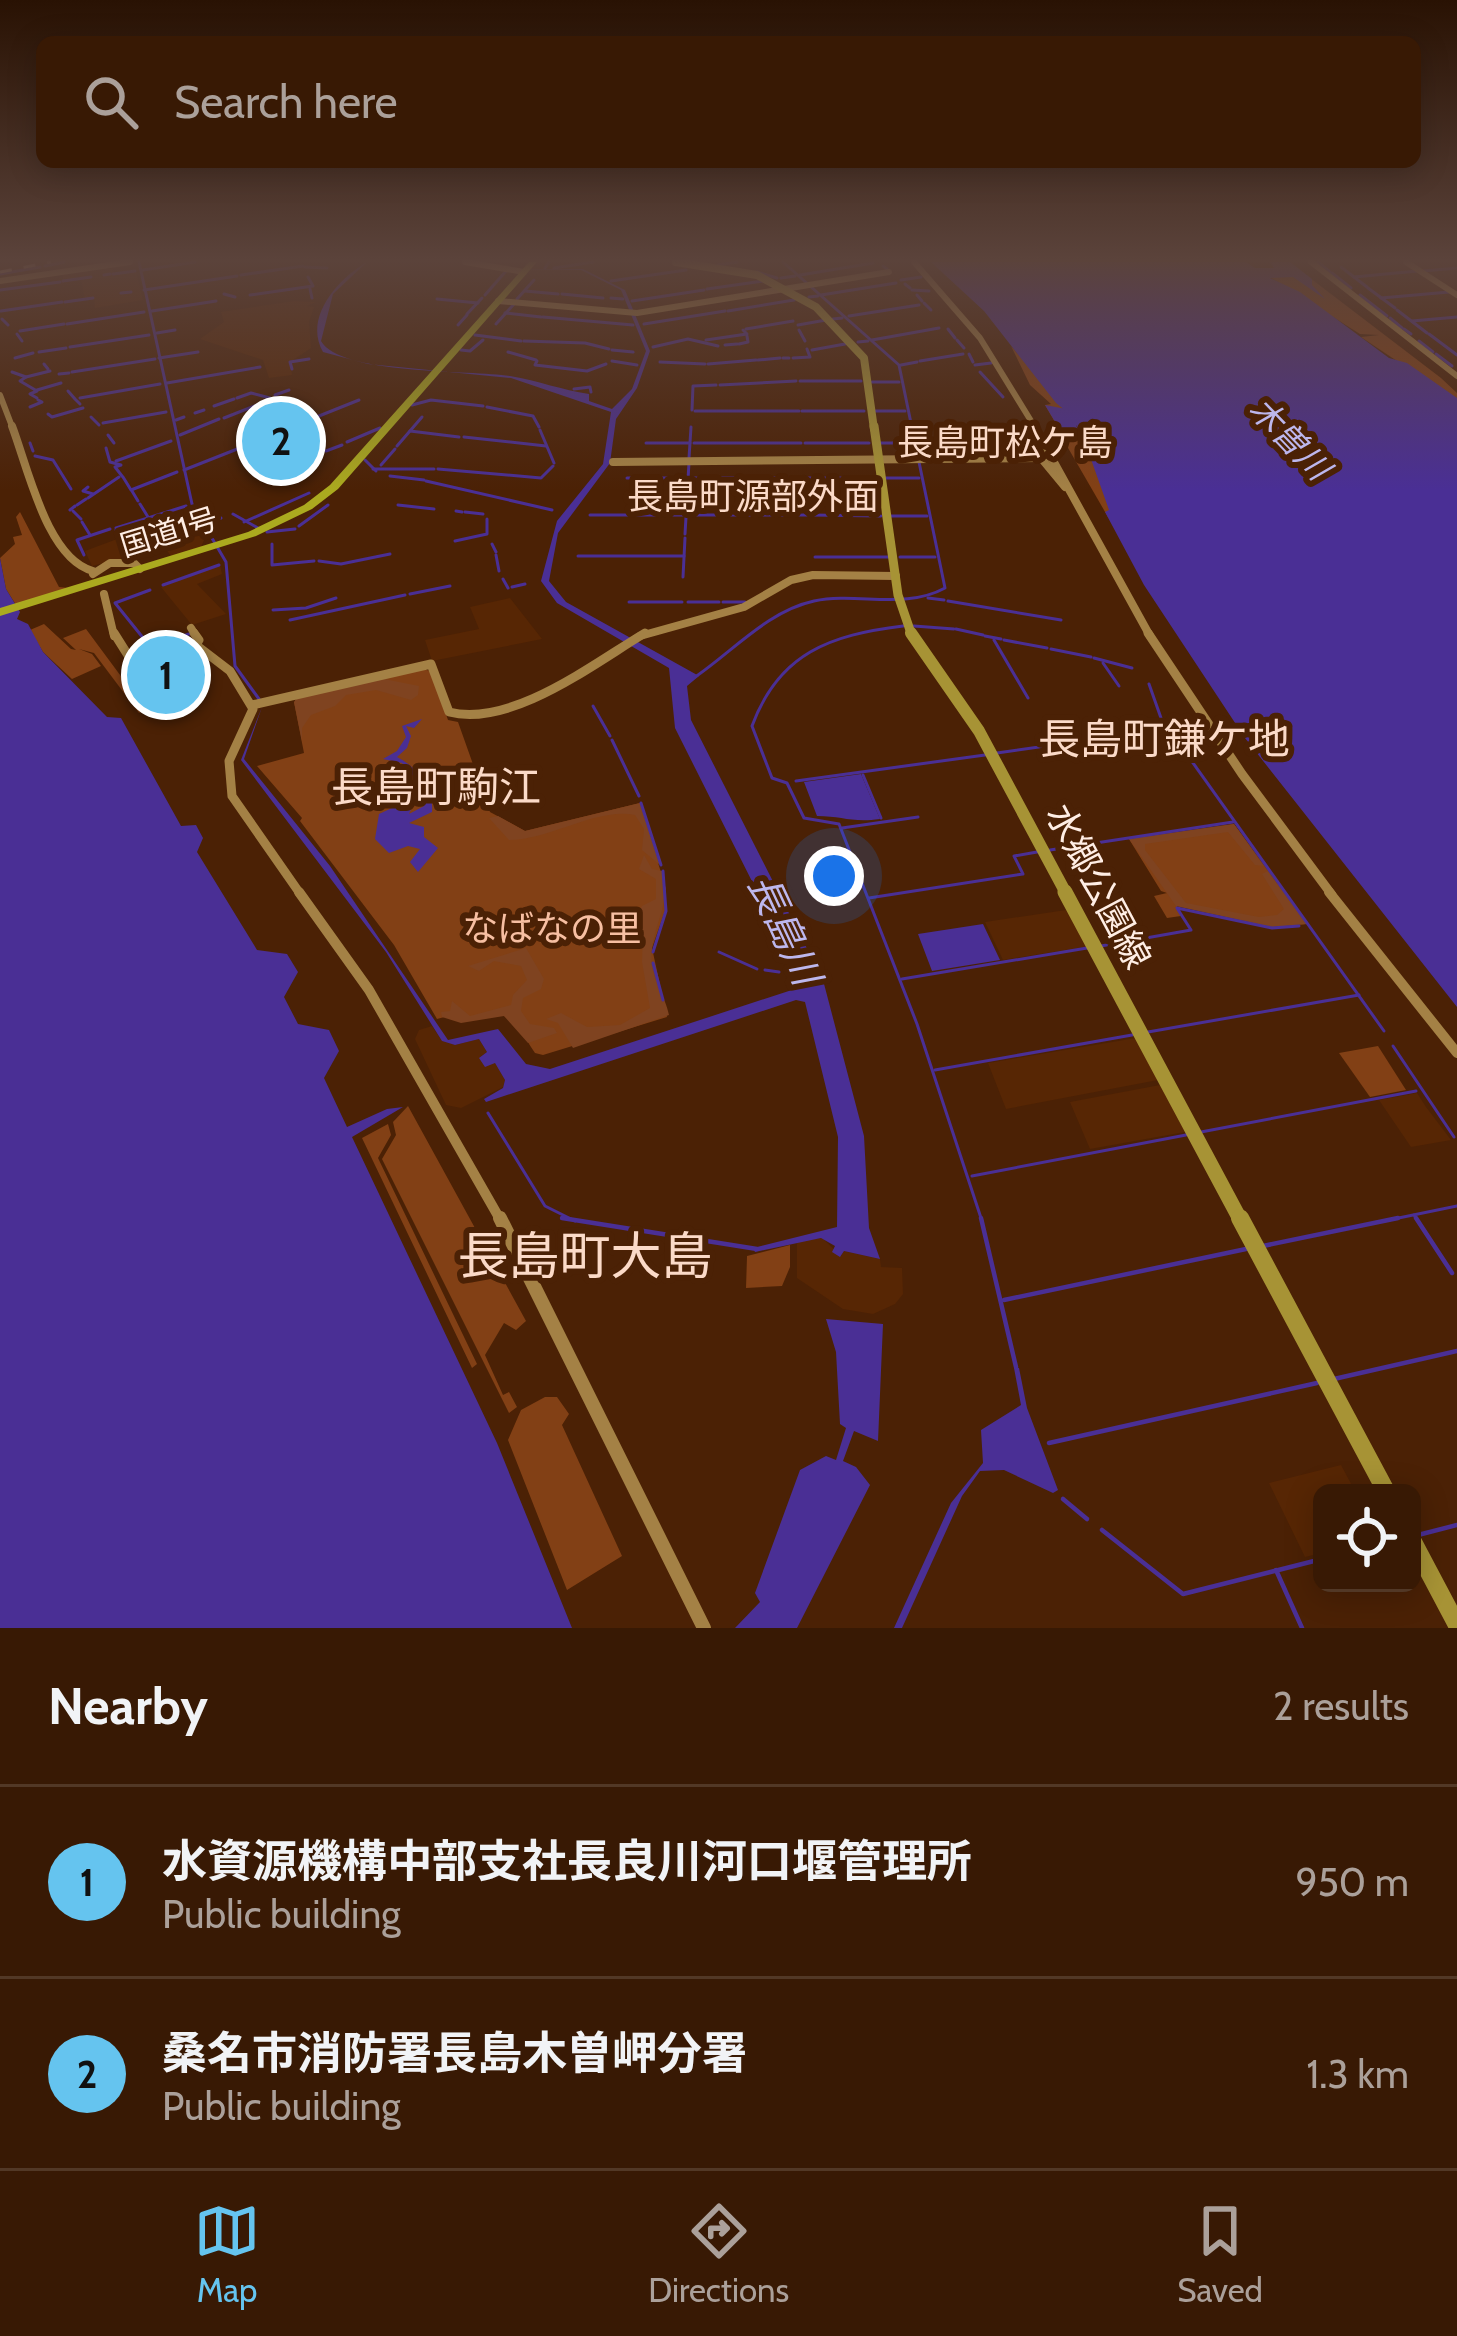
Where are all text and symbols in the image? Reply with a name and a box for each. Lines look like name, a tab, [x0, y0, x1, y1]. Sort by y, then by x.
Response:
search box	[36, 36, 1421, 168]
icon: search	[78, 69, 144, 135]
text: Search here	[174, 75, 398, 129]
water label: 木曽川	[1241, 388, 1341, 490]
pin: 2	[242, 396, 320, 486]
district label: 長島町松ケ島	[897, 420, 1113, 464]
district label: 長島町源部外面	[627, 474, 879, 518]
street label: 国道1号	[116, 500, 222, 564]
pin: 1	[127, 630, 205, 720]
district label: 長島町鎌ケ地	[1038, 713, 1290, 765]
district label: 長島町駒江	[331, 761, 541, 813]
street label: 水郷公園線	[1037, 796, 1161, 976]
your location	[804, 846, 864, 906]
water label: 長島川	[739, 866, 833, 996]
park label: なばなの里	[462, 906, 642, 950]
district label: 長島町大島	[457, 1225, 713, 1287]
map controls	[1313, 1484, 1421, 1592]
button: locate	[1313, 1484, 1421, 1592]
text: Nearby	[48, 1675, 208, 1737]
text: 2 results	[1273, 1682, 1409, 1730]
text: 水資源機構中部支社長良川河口堰管理所	[162, 1834, 972, 1888]
text: 1	[80, 1858, 94, 1906]
text: 950 m	[1296, 1858, 1409, 1906]
text: Public building	[162, 1890, 401, 1938]
text: 桑名市消防署長島木曽岬分署	[162, 2026, 747, 2080]
text: 2	[77, 2050, 97, 2098]
text: 1.3 km	[1307, 2050, 1409, 2098]
text: Public building	[162, 2082, 401, 2130]
tab: Map	[194, 2198, 260, 2310]
tab: Directions	[648, 2198, 789, 2310]
tab: Saved	[1177, 2198, 1263, 2310]

